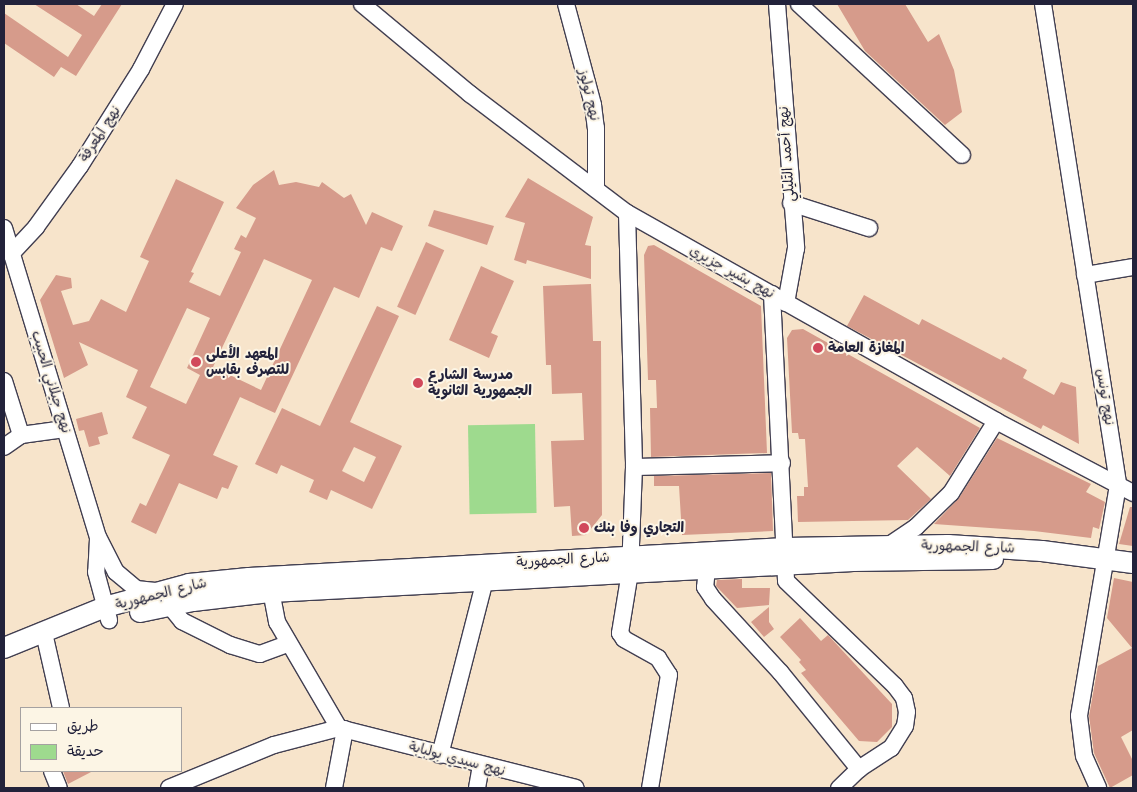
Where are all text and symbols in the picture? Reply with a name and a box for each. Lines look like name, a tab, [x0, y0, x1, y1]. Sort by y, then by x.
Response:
street label: نهج تولوز	[575, 68, 603, 122]
street label: نهج المعرفة	[76, 103, 124, 165]
street label: نهج أحمد التليلي	[775, 106, 799, 202]
street label: نهج بشير جزيري	[687, 242, 777, 302]
street label: نهج جيلاني الحبيب	[27, 329, 75, 435]
place label: المغازة العامة	[828, 340, 904, 356]
marker: المغازة العامة	[812, 342, 824, 354]
place label: المعهد الأعلى للتصرف بقابس	[206, 346, 289, 378]
marker: المعهد الأعلى للتصرف بقابس	[190, 356, 202, 368]
place label: مدرسة الشارع الجمهورية الثانوية	[428, 367, 532, 400]
street label: نهج تونس	[1092, 368, 1118, 426]
marker: مدرسة الشارع الجمهورية الثانوية	[412, 377, 424, 389]
place label: التجاري وفا بنك	[594, 520, 684, 536]
marker: التجاري وفا بنك	[578, 522, 590, 534]
street label: شارع الجمهورية	[921, 537, 1015, 557]
street label: شارع الجمهورية	[516, 549, 610, 571]
street label: شارع الجمهورية	[114, 575, 208, 613]
legend	[20, 707, 182, 772]
text: طريق	[67, 715, 99, 739]
street label: نهج سيدي بولبابة	[407, 738, 507, 780]
text: حديقة	[67, 740, 104, 764]

